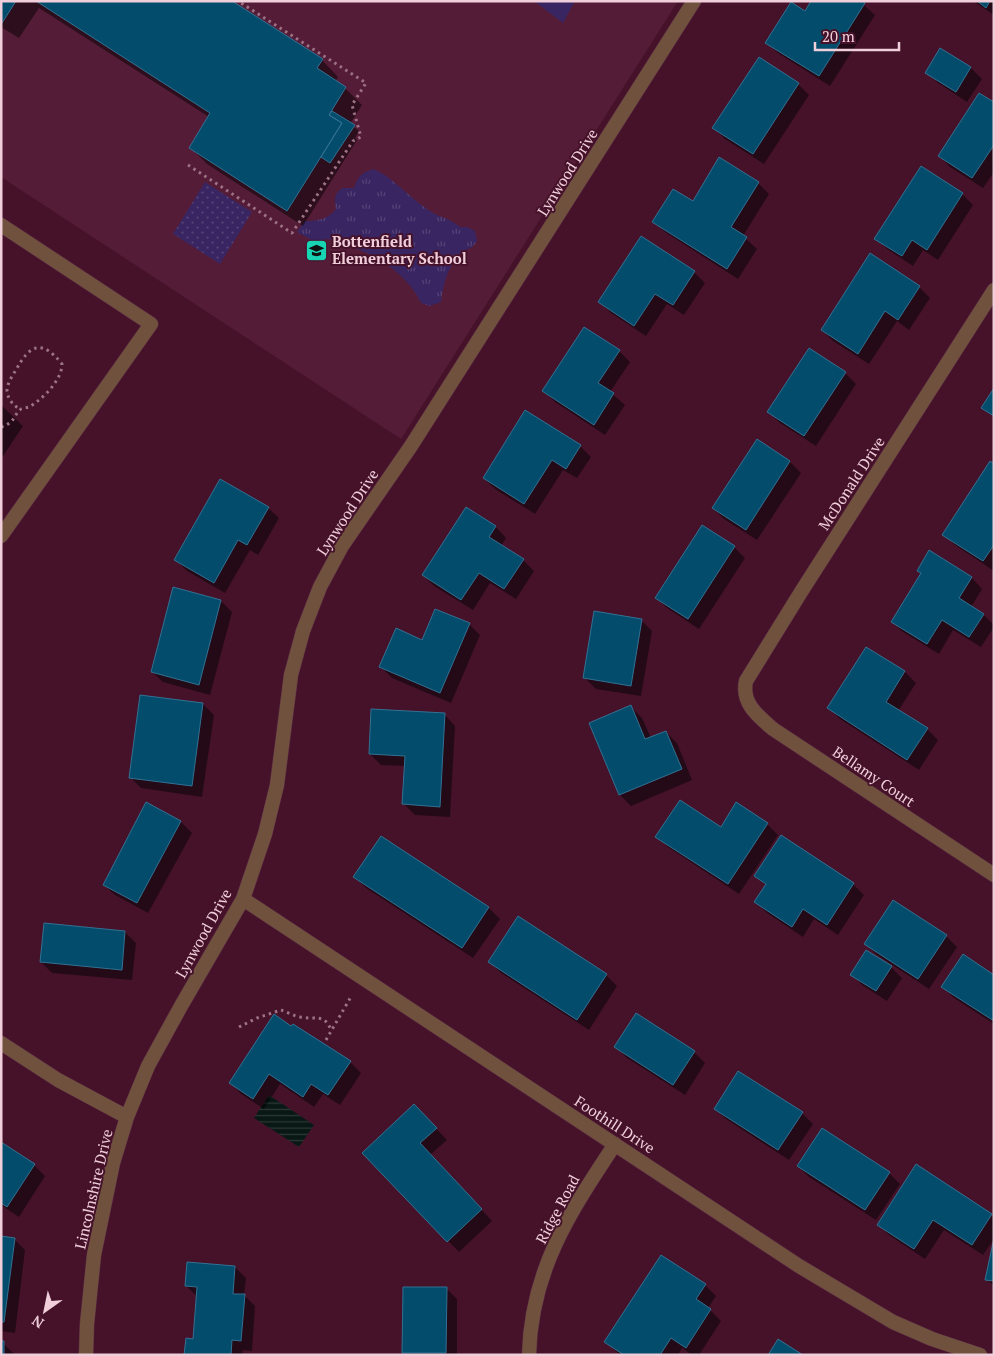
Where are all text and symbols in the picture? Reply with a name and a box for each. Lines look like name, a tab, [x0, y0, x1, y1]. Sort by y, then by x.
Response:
scale bar	[815, 20, 899, 52]
text: 20 m	[822, 26, 855, 46]
street label: Lynwood Drive	[532, 125, 602, 219]
place label: Bottenfield Elementary School	[332, 231, 467, 268]
school or university icon: Bottenfield Elementary School	[304, 238, 328, 262]
street label: McDonald Drive	[813, 432, 889, 534]
street label: Lynwood Drive	[312, 465, 382, 559]
street label: Bellamy Court	[829, 741, 919, 811]
street label: Lynwood Drive	[170, 885, 236, 981]
street label: Foothill Drive	[571, 1091, 659, 1157]
street label: Lincolnshire Drive	[69, 1127, 117, 1251]
street label: Ridge Road	[531, 1171, 583, 1247]
north arrow	[20, 1286, 70, 1336]
text: N	[28, 1311, 47, 1333]

